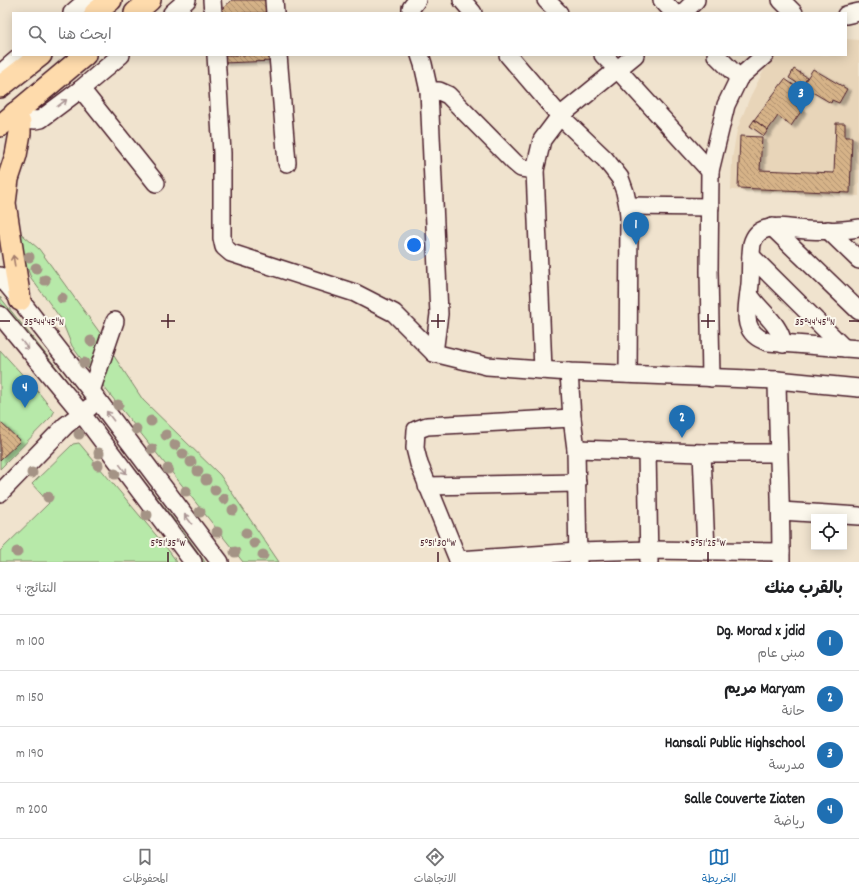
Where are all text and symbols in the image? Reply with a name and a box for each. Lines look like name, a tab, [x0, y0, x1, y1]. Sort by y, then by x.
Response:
search box	[12, 12, 847, 56]
icon: search	[26, 23, 48, 45]
text: ابحث هنا	[58, 25, 112, 47]
pin: 3	[788, 81, 814, 114]
one-way arrow	[57, 98, 68, 107]
pin: 1	[623, 212, 649, 245]
your location	[404, 235, 424, 255]
one-way arrow	[10, 255, 18, 268]
text: 35°44'45"N	[24, 316, 64, 330]
text: 35°44'45"N	[795, 316, 835, 330]
one-way arrow	[20, 340, 29, 350]
pin: 4	[12, 375, 38, 408]
pin: 2	[669, 405, 695, 438]
one-way arrow	[106, 410, 114, 421]
one-way arrow	[119, 463, 127, 474]
one-way arrow	[184, 514, 192, 525]
map controls	[811, 514, 847, 550]
button: locate	[811, 514, 847, 550]
text: 5°51'35"W	[151, 537, 186, 551]
text: 5°51'30"W	[420, 537, 456, 551]
text: 5°51'25"W	[691, 537, 726, 551]
text: بالقرب منك	[765, 578, 843, 602]
text: النتائج: 4	[16, 580, 57, 599]
text: Dg. Morad x jdid	[716, 621, 805, 643]
text: 100 m	[16, 633, 45, 652]
text: 1	[829, 633, 831, 652]
text: مبنى عام	[757, 645, 805, 664]
text: Maryam مريم	[724, 679, 805, 701]
text: 150 m	[16, 689, 44, 708]
text: 2	[827, 689, 833, 708]
text: حانة	[782, 703, 805, 722]
text: Hansali Public Highschool	[665, 733, 805, 755]
text: 190 m	[16, 745, 44, 764]
text: 3	[827, 745, 833, 764]
text: مدرسة	[769, 757, 805, 776]
text: Salle Couverte Ziaten	[684, 789, 805, 811]
text: 200 m	[16, 801, 48, 820]
text: 4	[827, 801, 833, 820]
text: رياضة	[774, 813, 805, 832]
tab: المحفوظات	[123, 846, 168, 888]
tab: الاتجاهات	[414, 846, 456, 888]
tab: الخريطة	[702, 846, 736, 888]

